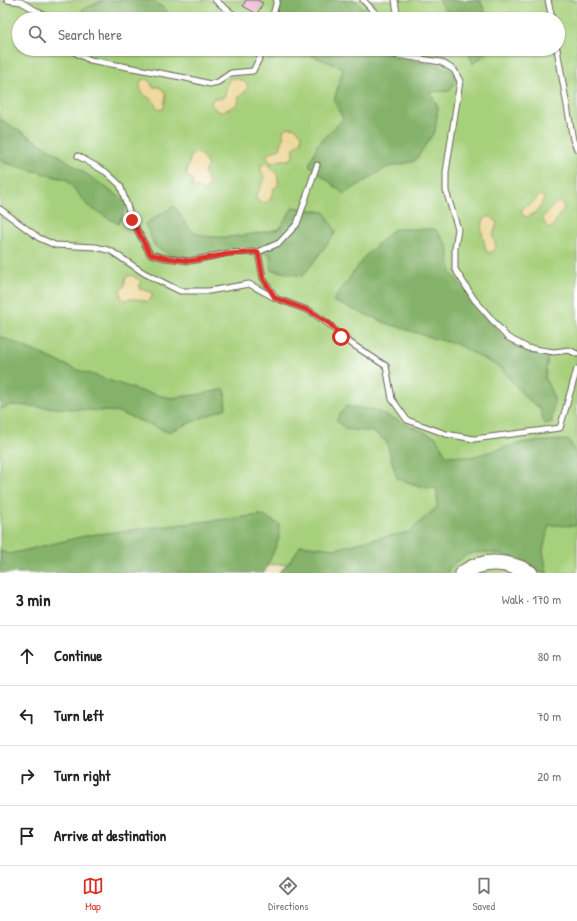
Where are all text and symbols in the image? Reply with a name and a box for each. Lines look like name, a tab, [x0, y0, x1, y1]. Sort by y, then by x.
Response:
search box	[12, 12, 565, 56]
icon: search	[26, 23, 48, 45]
text: Search here	[58, 24, 122, 45]
route end	[123, 211, 141, 229]
route start	[332, 328, 350, 346]
text: 3 min	[16, 588, 51, 611]
text: Walk · 170 m	[502, 590, 561, 608]
icon: ahead	[16, 645, 38, 667]
text: Continue	[54, 645, 102, 666]
text: 80 m	[538, 647, 561, 665]
icon: left	[16, 705, 38, 727]
text: Turn left	[54, 705, 104, 726]
text: 70 m	[537, 707, 561, 725]
icon: right	[16, 765, 38, 787]
text: Turn right	[54, 765, 110, 786]
text: 20 m	[537, 767, 561, 785]
icon: arrive	[16, 825, 38, 847]
text: Arrive at destination	[54, 825, 166, 846]
tab: Map	[82, 875, 104, 913]
tab: Directions	[268, 875, 309, 913]
tab: Saved	[473, 875, 495, 913]

